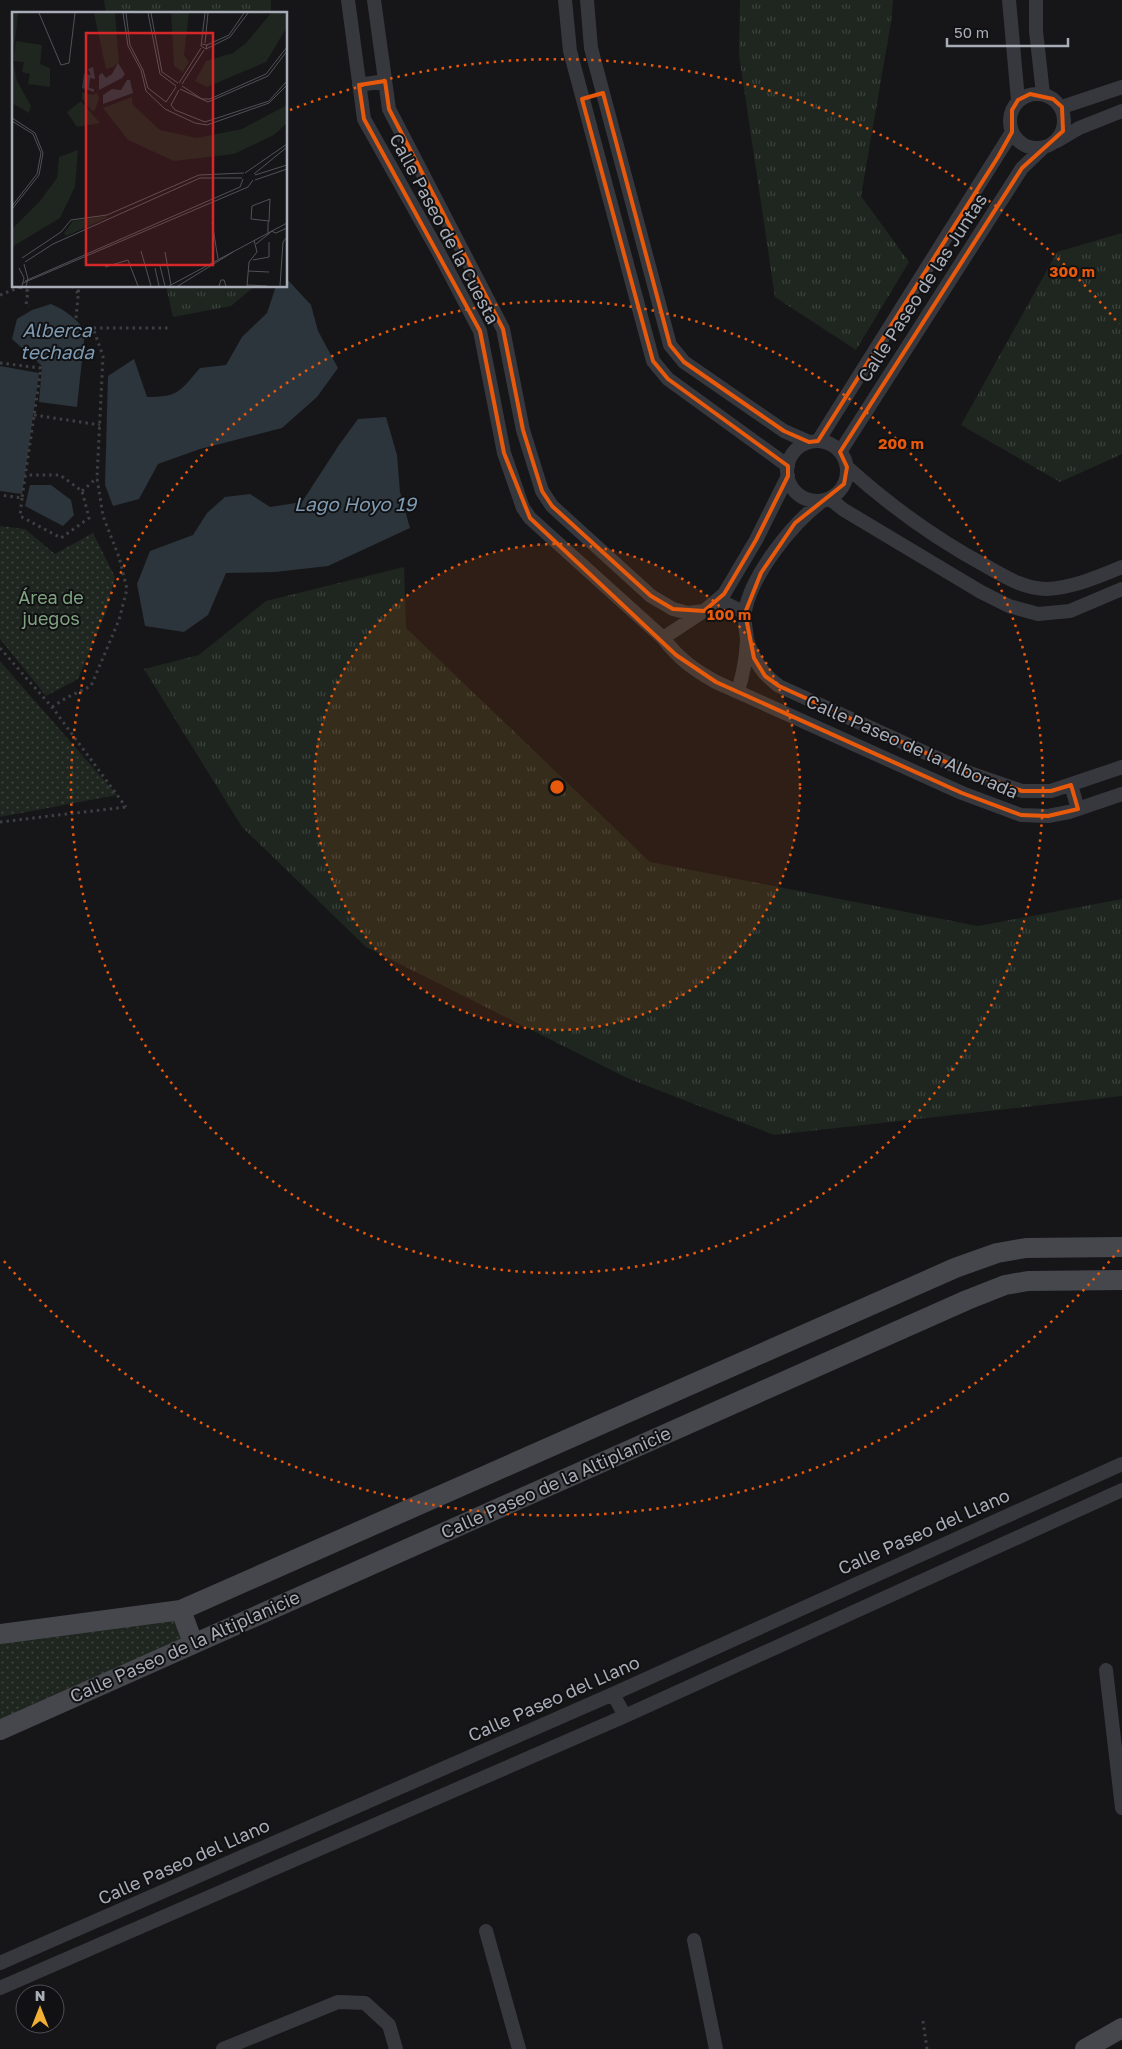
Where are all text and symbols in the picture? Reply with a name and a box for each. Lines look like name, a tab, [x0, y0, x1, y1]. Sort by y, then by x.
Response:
inset map	[12, 12, 288, 288]
scale bar	[947, 15, 1068, 47]
text: 50 m	[954, 23, 989, 41]
street label: Calle Paseo de la Cuesta	[385, 129, 505, 328]
street label: Calle Paseo de las Juntas	[853, 189, 991, 386]
text: 300 m	[1049, 262, 1095, 280]
water label: Alberca techada	[20, 318, 95, 363]
text: 200 m	[878, 434, 924, 452]
water label: Lago Hoyo 19	[294, 492, 418, 515]
park label: Área de juegos	[18, 586, 84, 629]
text: 100 m	[707, 605, 751, 623]
street label: Calle Paseo de la Alborada	[803, 689, 1022, 803]
centre of rings	[548, 778, 566, 796]
street label: Calle Paseo de la Altiplanicie	[437, 1421, 674, 1543]
street label: Calle Paseo del Llano	[834, 1483, 1013, 1579]
street label: Calle Paseo de la Altiplanicie	[66, 1585, 303, 1707]
street label: Calle Paseo del Llano	[464, 1650, 643, 1746]
street label: Calle Paseo del Llano	[94, 1813, 273, 1909]
north arrow	[15, 1984, 65, 2034]
text: N	[35, 1987, 45, 2004]

